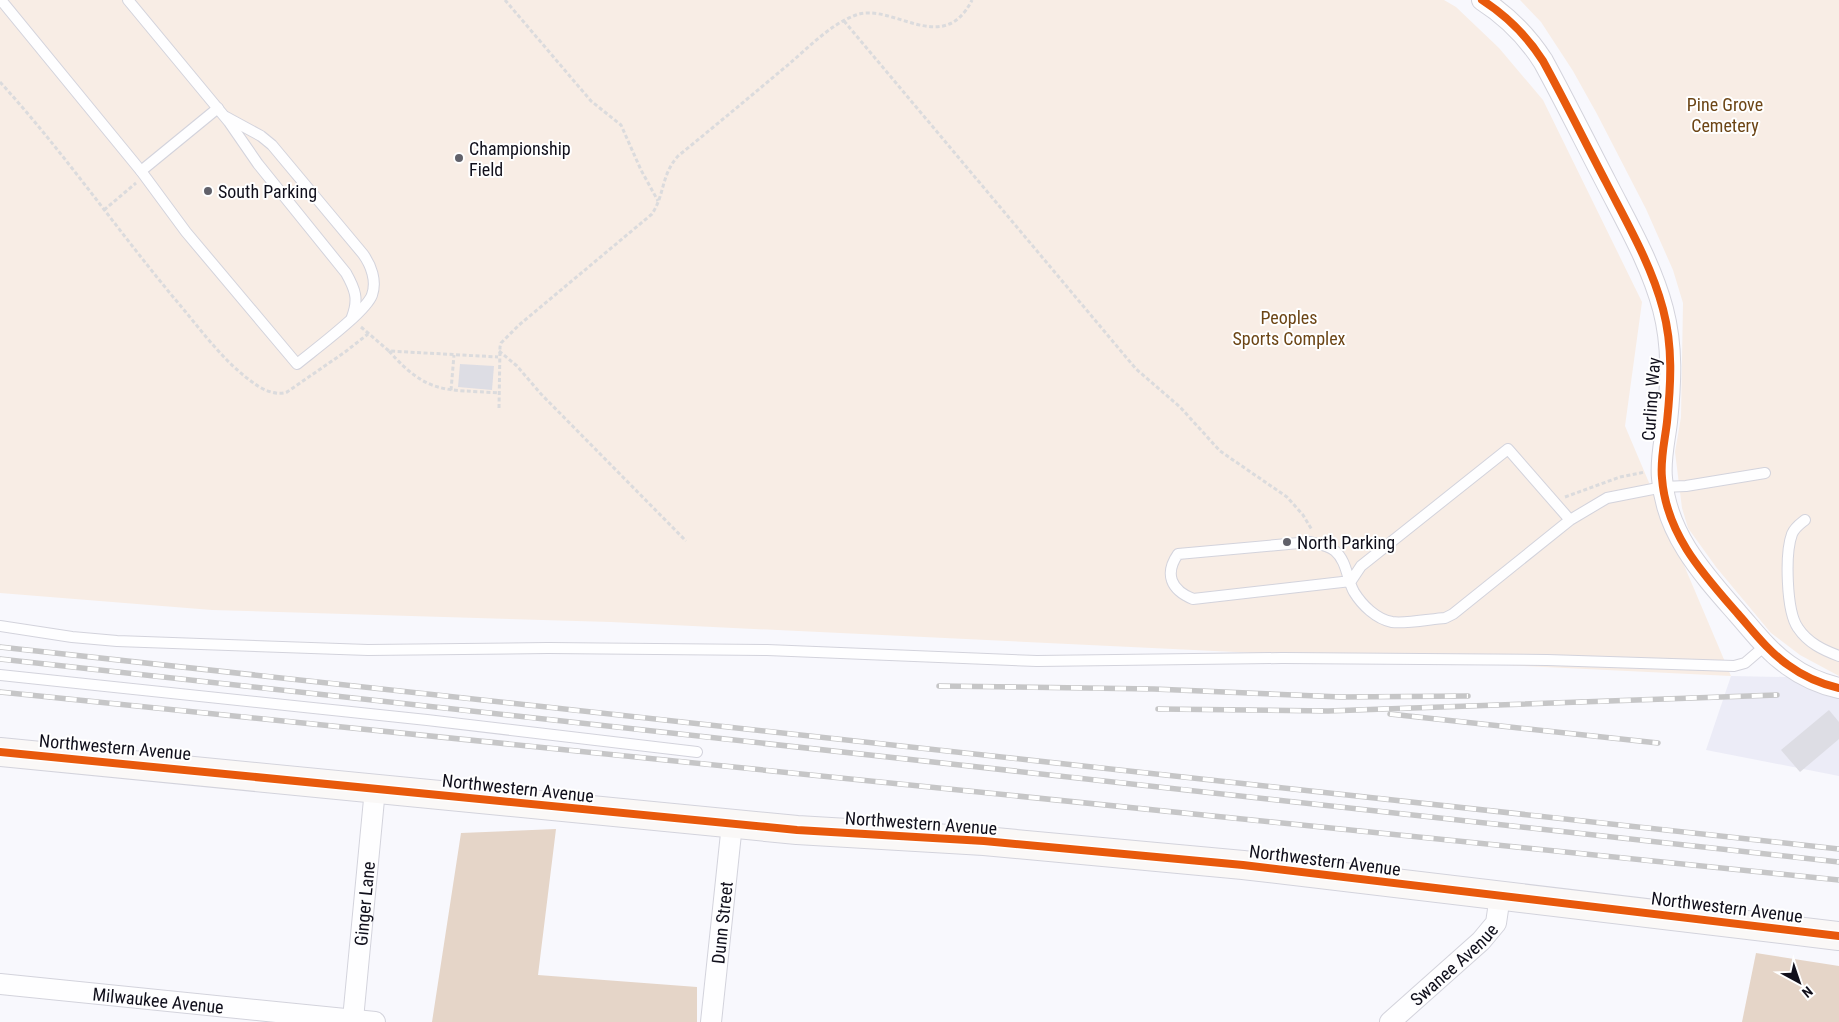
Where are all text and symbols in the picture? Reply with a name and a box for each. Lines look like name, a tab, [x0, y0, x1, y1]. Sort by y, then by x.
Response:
park label: Pine Grove Cemetery	[1687, 94, 1763, 136]
place label: Championship Field	[469, 138, 571, 180]
marker: Championship Field	[453, 152, 465, 164]
place label: South Parking	[218, 181, 317, 202]
marker: South Parking	[202, 185, 214, 197]
park label: Peoples Sports Complex	[1233, 307, 1346, 349]
street label: Curling Way	[1638, 356, 1664, 442]
place label: North Parking	[1297, 532, 1395, 553]
marker: North Parking	[1281, 536, 1293, 548]
street label: Northwestern Avenue	[38, 730, 192, 764]
street label: Northwestern Avenue	[441, 770, 595, 806]
street label: Northwestern Avenue	[844, 807, 998, 839]
street label: Northwestern Avenue	[1248, 840, 1402, 880]
street label: Ginger Lane	[350, 860, 379, 947]
street label: Dunn Street	[707, 880, 736, 965]
street label: Northwestern Avenue	[1650, 887, 1804, 927]
street label: Swanee Avenue	[1406, 919, 1502, 1010]
north arrow	[1774, 957, 1824, 1007]
street label: Milwaukee Avenue	[92, 983, 225, 1017]
text: N	[1799, 983, 1816, 1001]

